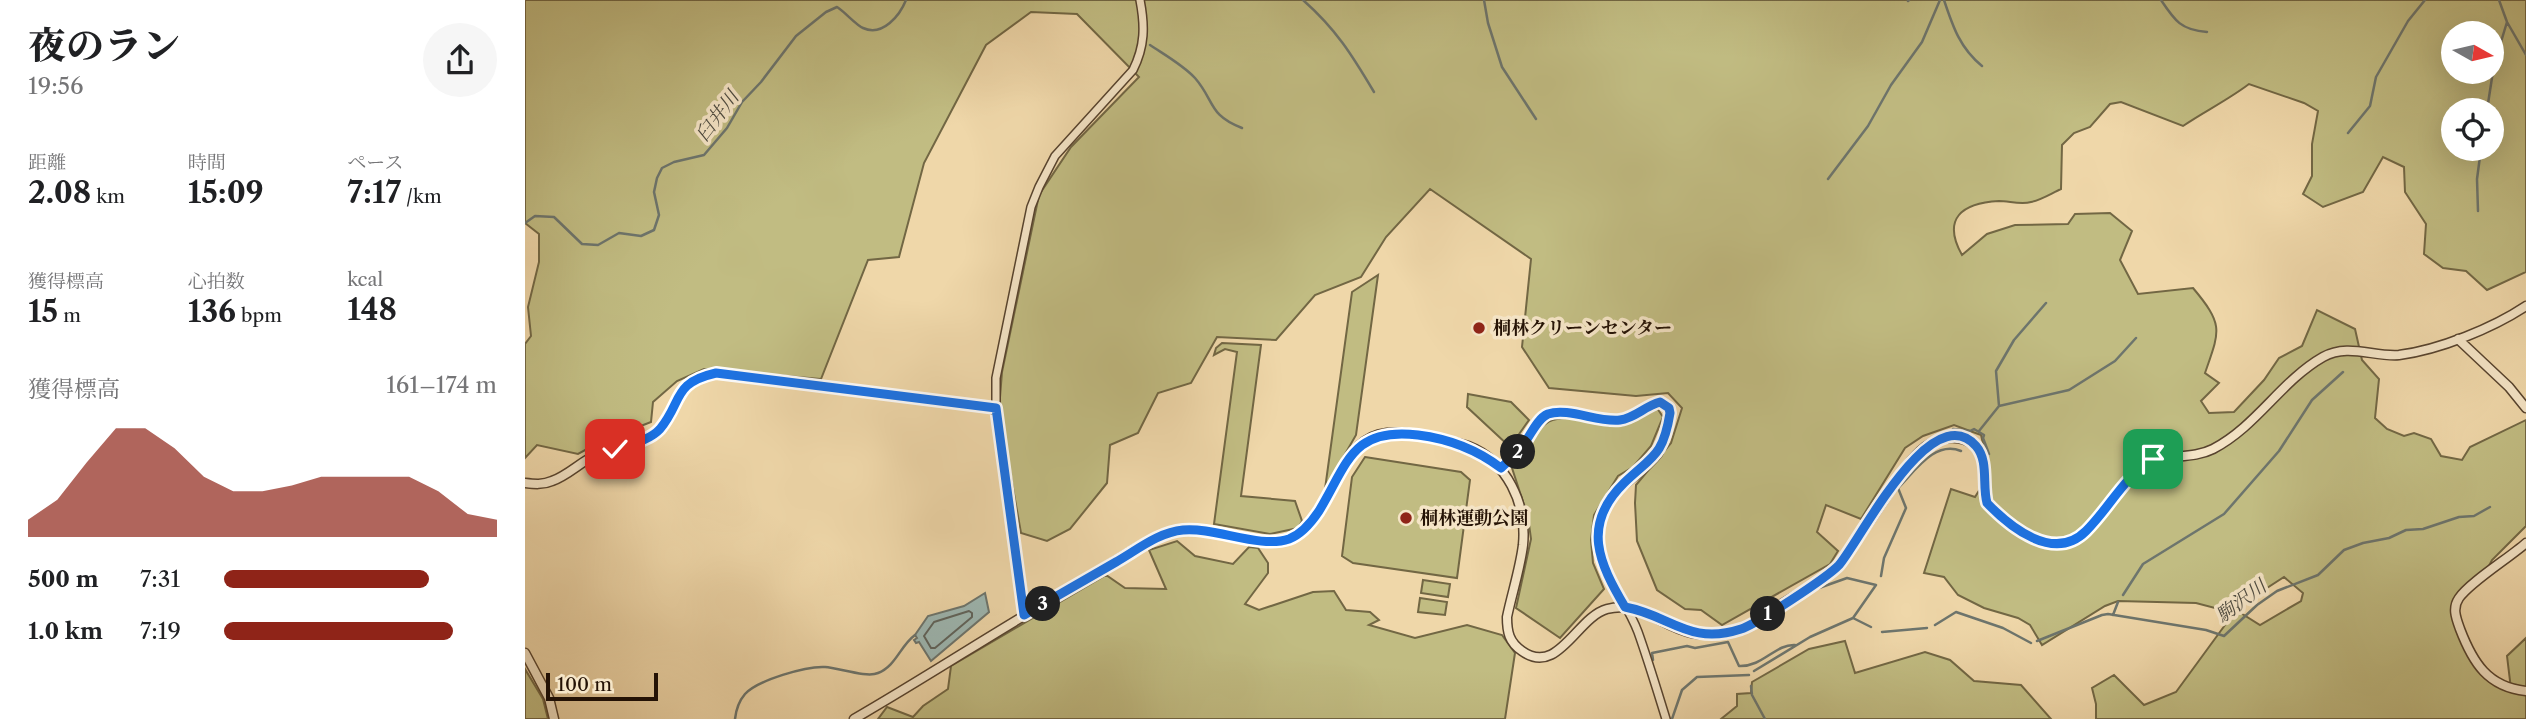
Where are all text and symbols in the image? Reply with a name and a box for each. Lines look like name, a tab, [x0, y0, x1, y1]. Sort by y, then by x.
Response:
north arrow	[2441, 21, 2504, 84]
map controls	[2441, 21, 2504, 161]
text: 夜のラン	[28, 22, 180, 69]
button: share	[423, 23, 497, 97]
text: 19:56	[28, 72, 84, 100]
water label: 臼井川	[691, 85, 745, 146]
button: locate	[2441, 98, 2504, 161]
text: 距離	[28, 151, 66, 174]
text: 時間	[188, 151, 226, 174]
text: ペース	[347, 151, 403, 174]
text: 2.08	[28, 174, 91, 211]
text: 15:09	[188, 174, 264, 211]
text: 7:17	[347, 174, 401, 211]
text: km	[91, 185, 125, 208]
text: /km	[401, 185, 442, 208]
text: kcal	[347, 268, 383, 291]
text: 獲得標高	[28, 270, 104, 293]
text: 心拍数	[188, 270, 245, 293]
text: 148	[347, 291, 397, 328]
text: 15	[28, 293, 58, 330]
text: 136	[188, 293, 236, 330]
text: m	[58, 304, 81, 327]
text: bpm	[236, 304, 282, 327]
place label: 桐林クリーンセンター	[1493, 317, 1672, 339]
marker: 桐林クリーンセンター	[1471, 320, 1487, 336]
text: 161–174 m	[386, 371, 497, 399]
text: 獲得標高	[28, 375, 120, 403]
pin	[585, 419, 645, 479]
pin	[2123, 429, 2183, 489]
icon: check	[596, 430, 634, 468]
pin: 2	[1501, 434, 1535, 470]
text: 2	[1512, 440, 1523, 463]
icon: arrive	[2134, 440, 2172, 478]
place label: 桐林運動公園	[1420, 507, 1528, 529]
marker: 桐林運動公園	[1398, 510, 1414, 526]
text: 500 m	[28, 565, 99, 593]
text: 7:31	[140, 565, 180, 593]
water label: 駒沢川	[2211, 573, 2272, 627]
pin: 3	[1025, 586, 1061, 622]
text: 3	[1037, 592, 1048, 615]
pin: 1	[1751, 596, 1785, 632]
text: 1	[1763, 602, 1772, 625]
text: 1.0 km	[28, 617, 103, 645]
text: 7:19	[140, 617, 181, 645]
scale bar	[546, 670, 658, 702]
text: 100 m	[557, 673, 612, 696]

